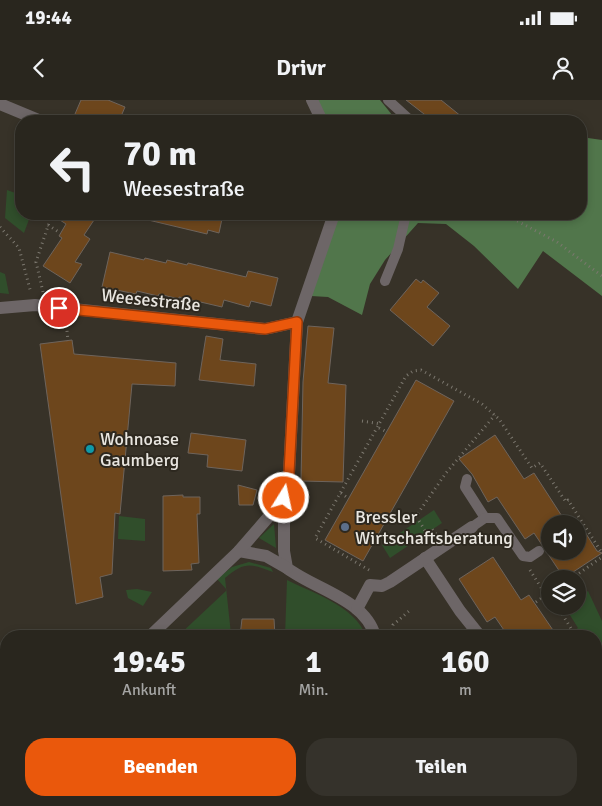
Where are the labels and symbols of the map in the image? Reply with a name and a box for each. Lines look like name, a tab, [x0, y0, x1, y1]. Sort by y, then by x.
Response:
street label: Weesestraße	[100, 284, 202, 316]
pin	[38, 287, 80, 329]
place label: Wohnoase Gaumberg	[100, 428, 179, 471]
marker: Wohnoase Gaumberg	[84, 443, 96, 455]
position arrow	[257, 471, 309, 523]
place label: Bressler Wirtschaftsberatung	[355, 506, 513, 549]
marker: Bressler Wirtschaftsberatung	[339, 521, 351, 533]

